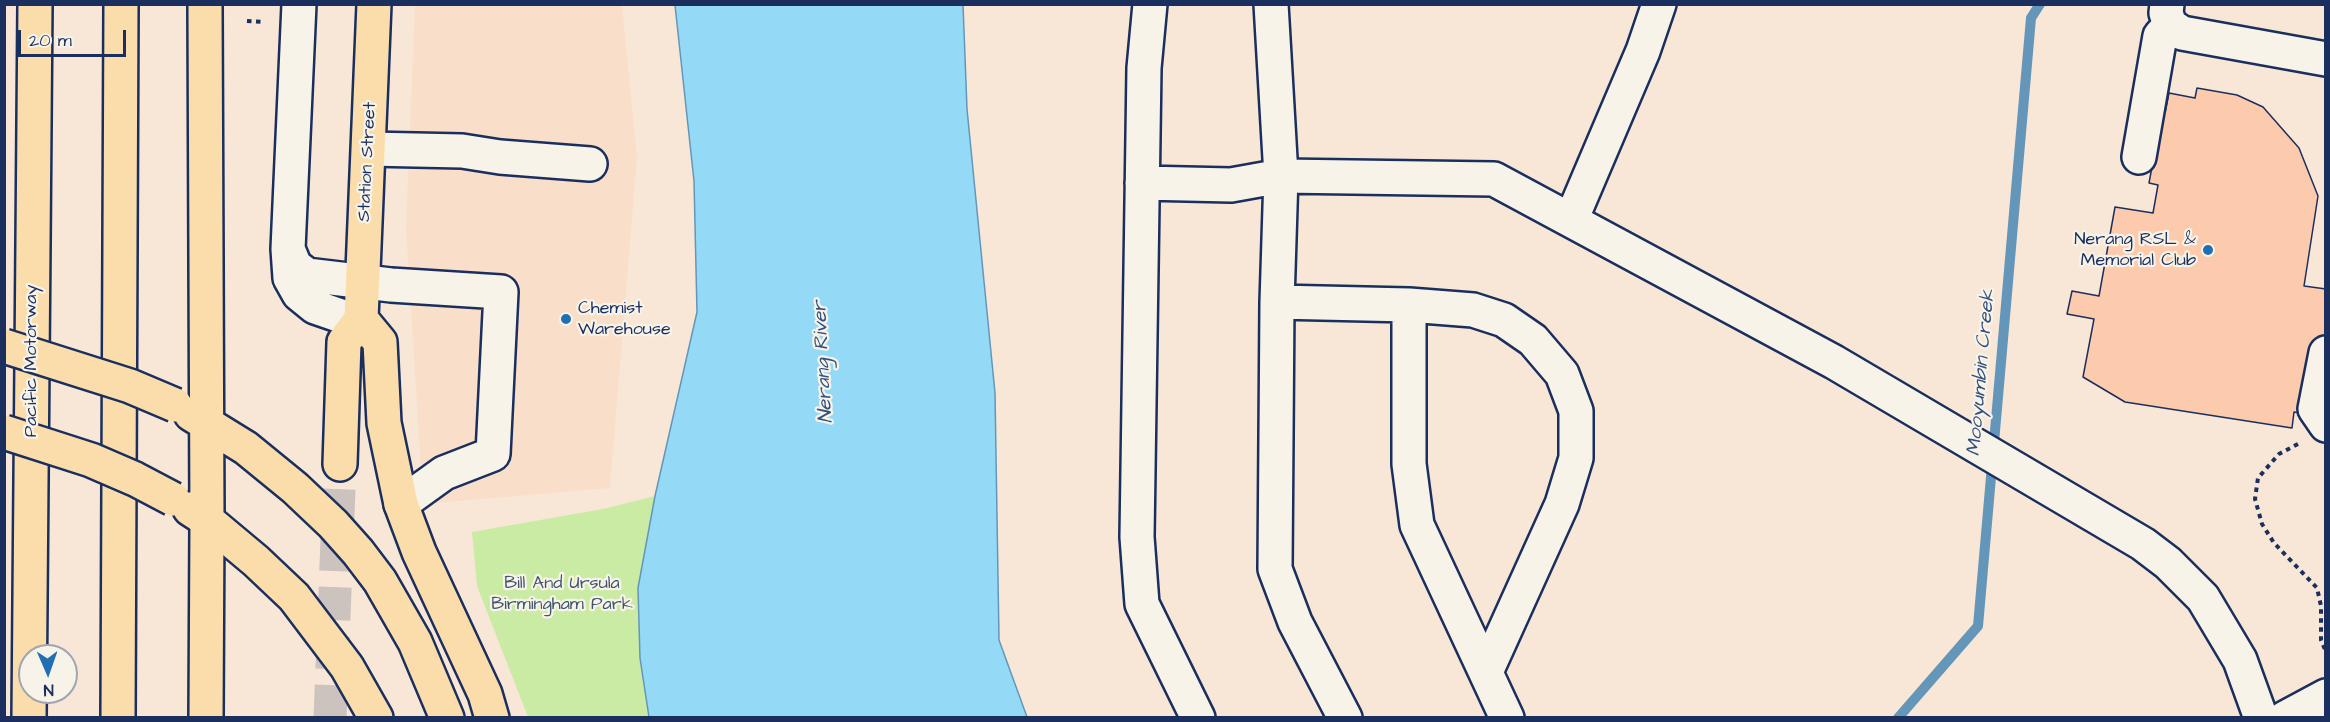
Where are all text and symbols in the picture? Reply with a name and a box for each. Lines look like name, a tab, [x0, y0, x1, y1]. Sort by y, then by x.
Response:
scale bar	[21, 18, 129, 56]
text: 20 m	[29, 28, 72, 53]
street label: Station Street	[354, 102, 382, 222]
place label: Nerang RSL & Memorial Club	[2074, 229, 2196, 272]
marker: Nerang RSL & Memorial Club	[2201, 243, 2215, 257]
street label: Pacific Motorway	[21, 285, 43, 437]
water label: Mooyumbin Creek	[1963, 289, 2001, 457]
place label: Chemist Warehouse	[578, 298, 671, 340]
water label: Nerang River	[809, 300, 839, 424]
marker: Chemist Warehouse	[559, 312, 573, 326]
park label: Bill And Ursula Birmingham Park	[491, 573, 633, 616]
north arrow	[18, 644, 78, 704]
text: N	[43, 679, 54, 701]

